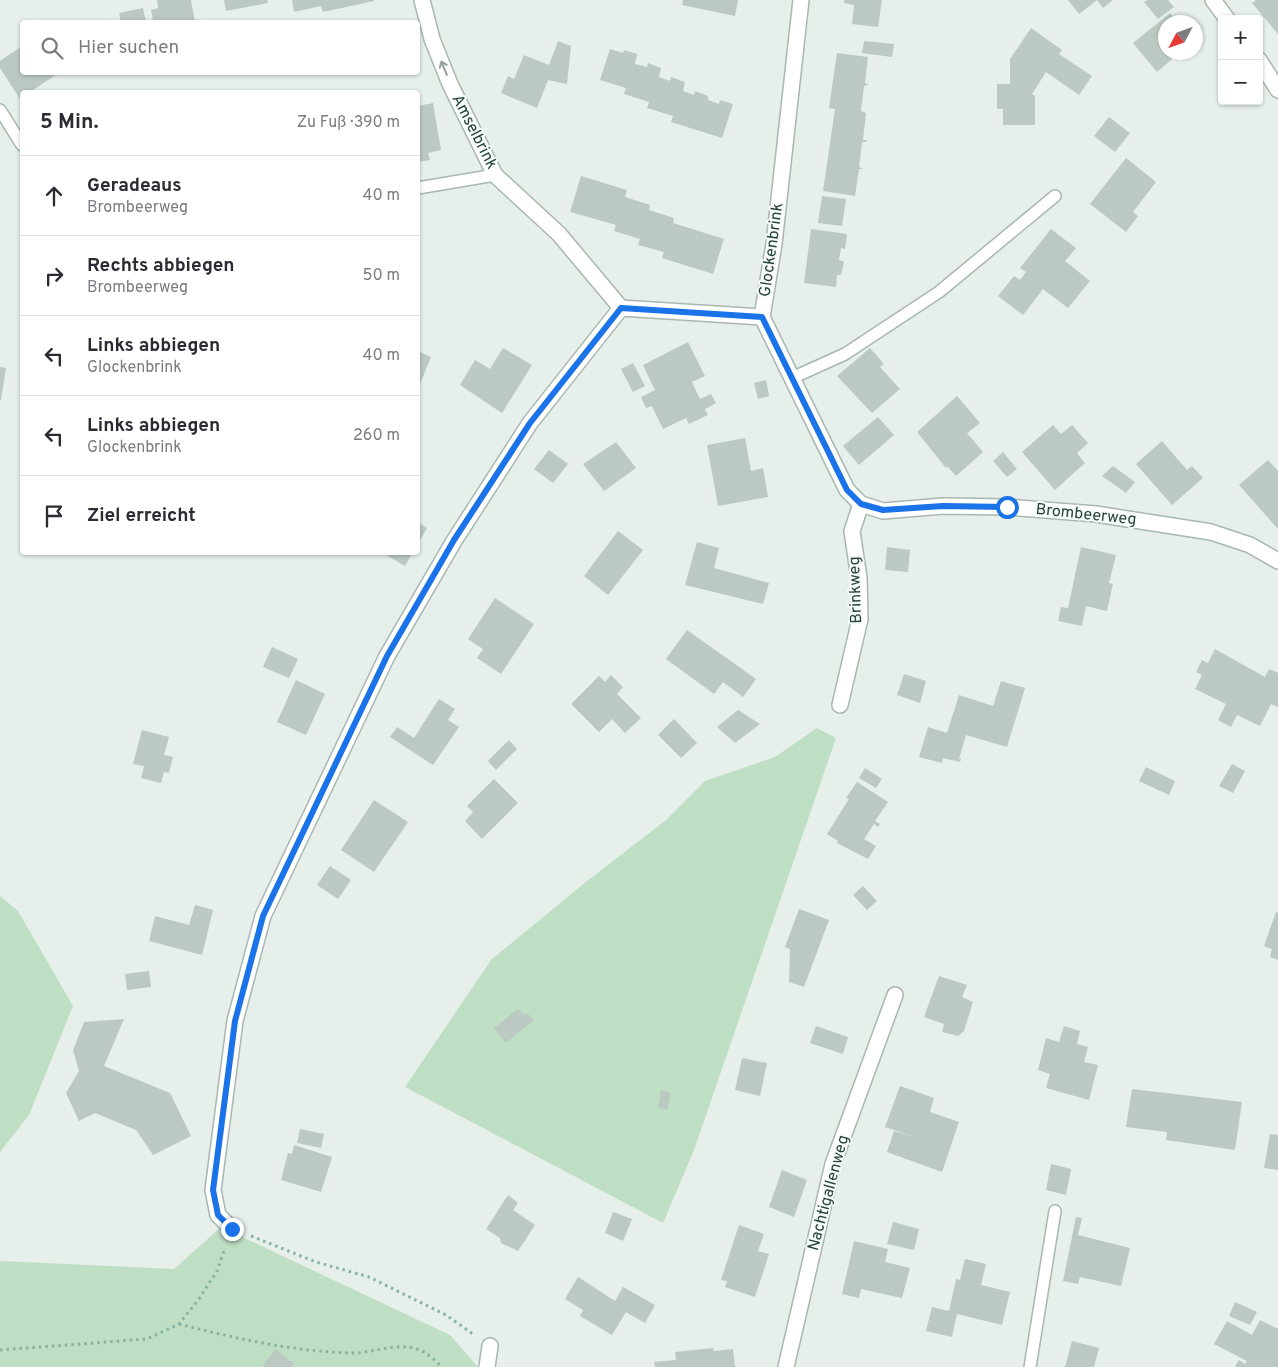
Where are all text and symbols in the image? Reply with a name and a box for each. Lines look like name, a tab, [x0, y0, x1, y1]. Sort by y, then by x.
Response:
north arrow	[1158, 15, 1203, 60]
map controls	[1218, 15, 1263, 105]
button: +	[1218, 15, 1263, 60]
search box	[20, 20, 420, 75]
icon: search	[38, 34, 66, 62]
text: Hier suchen	[78, 36, 179, 60]
button: −	[1218, 60, 1263, 105]
one-way arrow	[438, 61, 448, 76]
street label: Amselbrink	[447, 91, 501, 173]
text: 5 Min.	[40, 109, 99, 136]
text: Zu Fuß · 390 m	[297, 113, 400, 133]
text: Geradeaus	[87, 174, 182, 198]
icon: ahead	[40, 182, 68, 210]
text: 40 m	[362, 186, 400, 206]
text: Brombeerweg	[87, 198, 188, 218]
street label: Glockenbrink	[755, 202, 789, 298]
text: Rechts abbiegen	[87, 254, 235, 278]
icon: right	[40, 262, 68, 290]
text: 50 m	[363, 266, 400, 286]
text: Brombeerweg	[87, 278, 188, 298]
text: Links abbiegen	[87, 334, 220, 358]
icon: left	[40, 342, 68, 370]
text: 40 m	[362, 346, 400, 366]
text: Glockenbrink	[87, 358, 182, 378]
text: Links abbiegen	[87, 414, 220, 438]
icon: left	[40, 422, 68, 450]
text: 260 m	[353, 426, 400, 446]
text: Glockenbrink	[87, 438, 182, 458]
route start	[996, 496, 1019, 519]
street label: Brombeerweg	[1035, 500, 1137, 530]
icon: arrive	[40, 502, 68, 530]
text: Ziel erreicht	[87, 504, 196, 528]
street label: Brinkweg	[845, 556, 867, 624]
street label: Nachtigallenweg	[804, 1133, 854, 1253]
route end	[221, 1218, 244, 1241]

